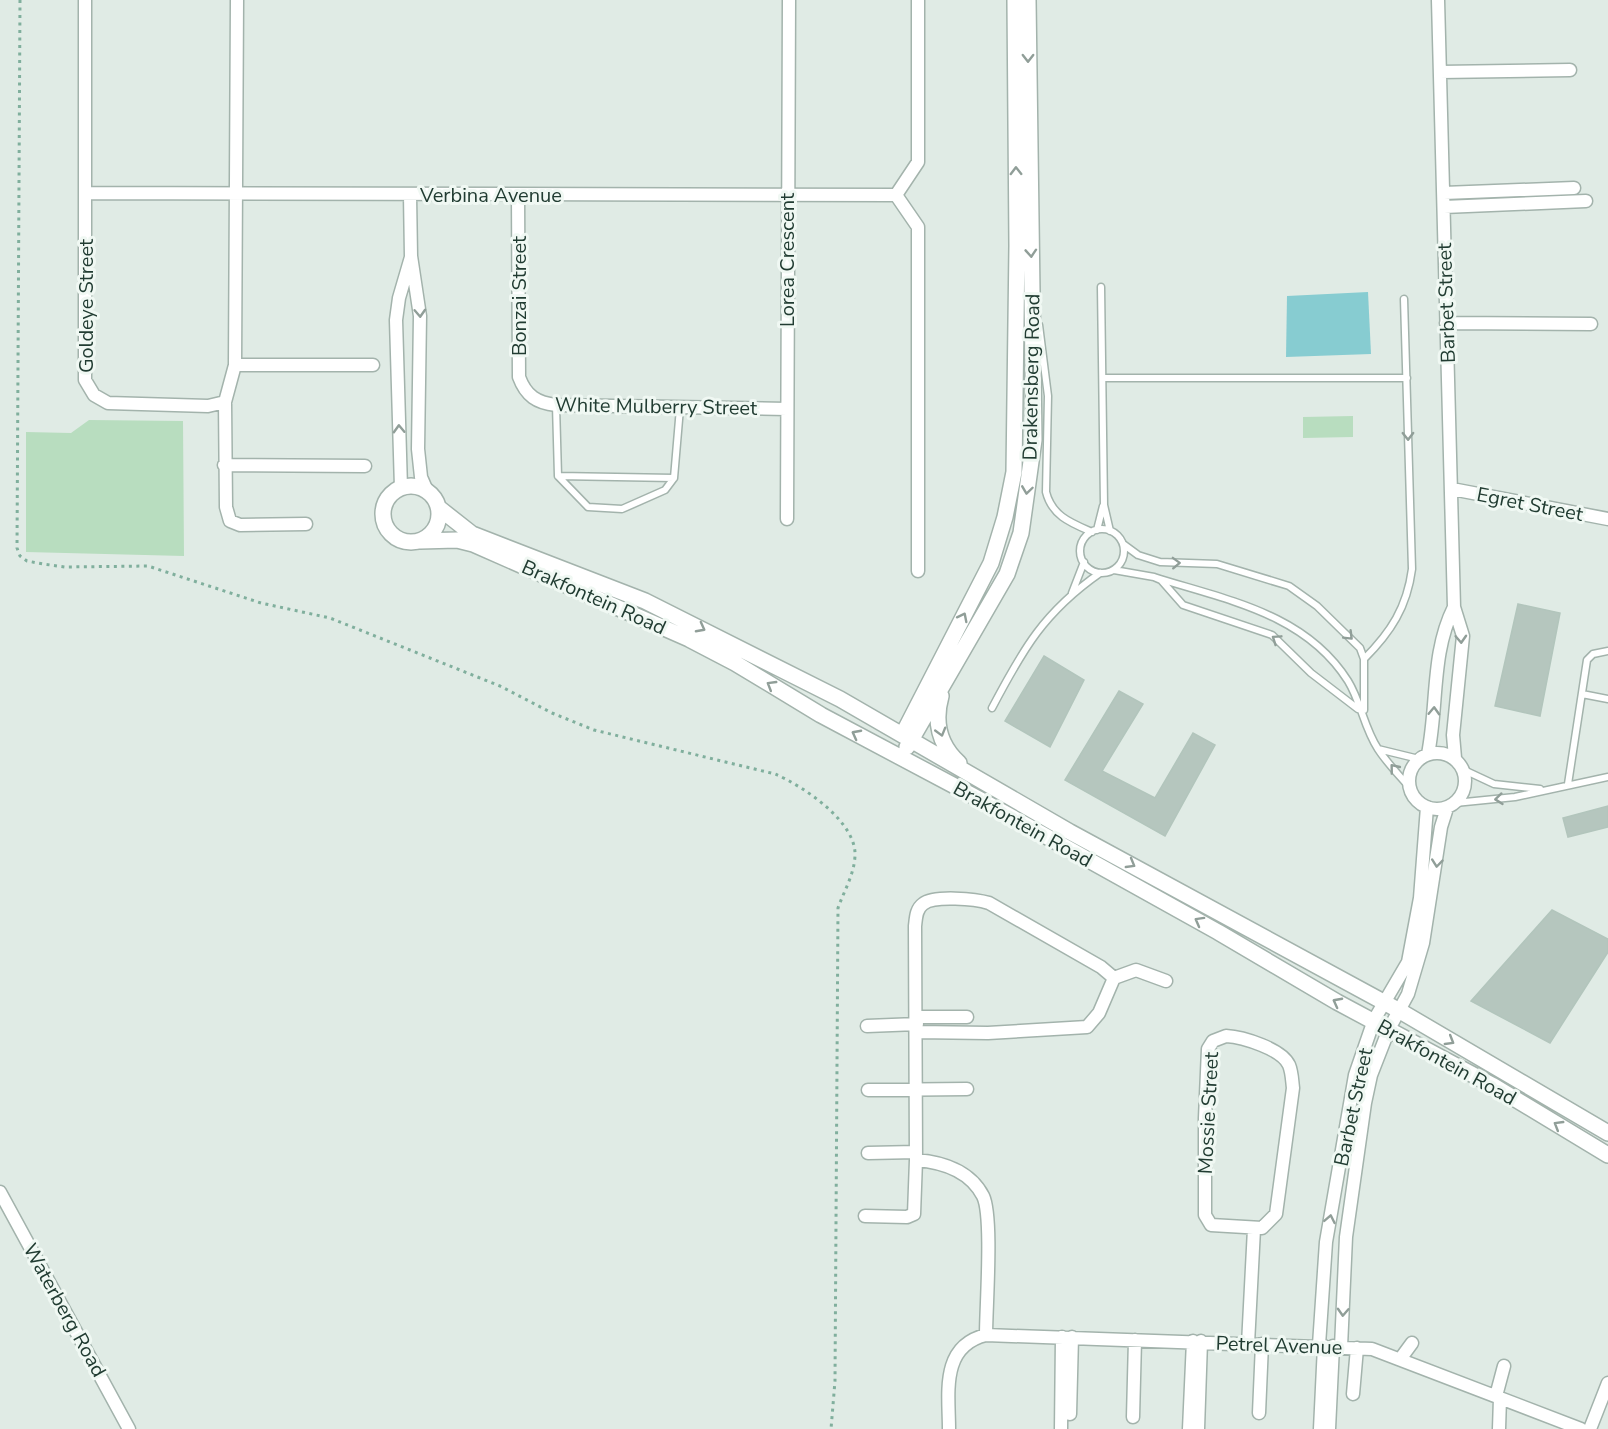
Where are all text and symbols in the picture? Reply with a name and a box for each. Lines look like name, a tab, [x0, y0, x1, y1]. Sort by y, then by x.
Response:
one-way arrow	[1022, 54, 1034, 63]
one-way arrow	[1010, 167, 1022, 176]
street label: Verbina Avenue	[419, 182, 562, 209]
street label: Lorea Crescent	[774, 192, 801, 327]
street label: Bonzai Street	[506, 235, 533, 356]
street label: Goldeye Street	[73, 238, 100, 373]
street label: Barbet Street	[1431, 241, 1462, 364]
one-way arrow	[1024, 249, 1037, 258]
street label: Drakensberg Road	[1017, 293, 1046, 461]
one-way arrow	[413, 309, 426, 318]
street label: White Mulberry Street	[555, 391, 758, 422]
one-way arrow	[393, 425, 406, 434]
one-way arrow	[1402, 432, 1414, 441]
street label: Egret Street	[1474, 481, 1586, 528]
one-way arrow	[1022, 485, 1034, 495]
street label: Brakfontein Road	[517, 554, 670, 641]
one-way arrow	[1172, 557, 1181, 569]
one-way arrow	[956, 612, 968, 623]
one-way arrow	[695, 621, 705, 632]
one-way arrow	[1342, 630, 1353, 640]
one-way arrow	[1272, 635, 1283, 646]
one-way arrow	[1455, 635, 1468, 644]
one-way arrow	[767, 681, 777, 693]
one-way arrow	[1427, 706, 1440, 715]
one-way arrow	[933, 727, 946, 737]
one-way arrow	[852, 730, 863, 741]
one-way arrow	[1390, 764, 1401, 775]
street label: Brakfontein Road	[948, 775, 1097, 874]
one-way arrow	[1494, 792, 1503, 805]
one-way arrow	[1125, 857, 1135, 868]
one-way arrow	[1431, 858, 1444, 867]
one-way arrow	[1194, 917, 1205, 928]
one-way arrow	[1333, 998, 1344, 1009]
street label: Brakfontein Road	[1372, 1013, 1521, 1112]
one-way arrow	[1444, 1034, 1454, 1046]
street label: Barbet Street	[1328, 1044, 1379, 1169]
street label: Mossie Street	[1192, 1050, 1225, 1175]
one-way arrow	[1554, 1120, 1564, 1132]
one-way arrow	[1323, 1214, 1336, 1224]
street label: Waterberg Road	[17, 1239, 112, 1382]
one-way arrow	[1336, 1308, 1349, 1317]
street label: Petrel Avenue	[1215, 1330, 1343, 1361]

